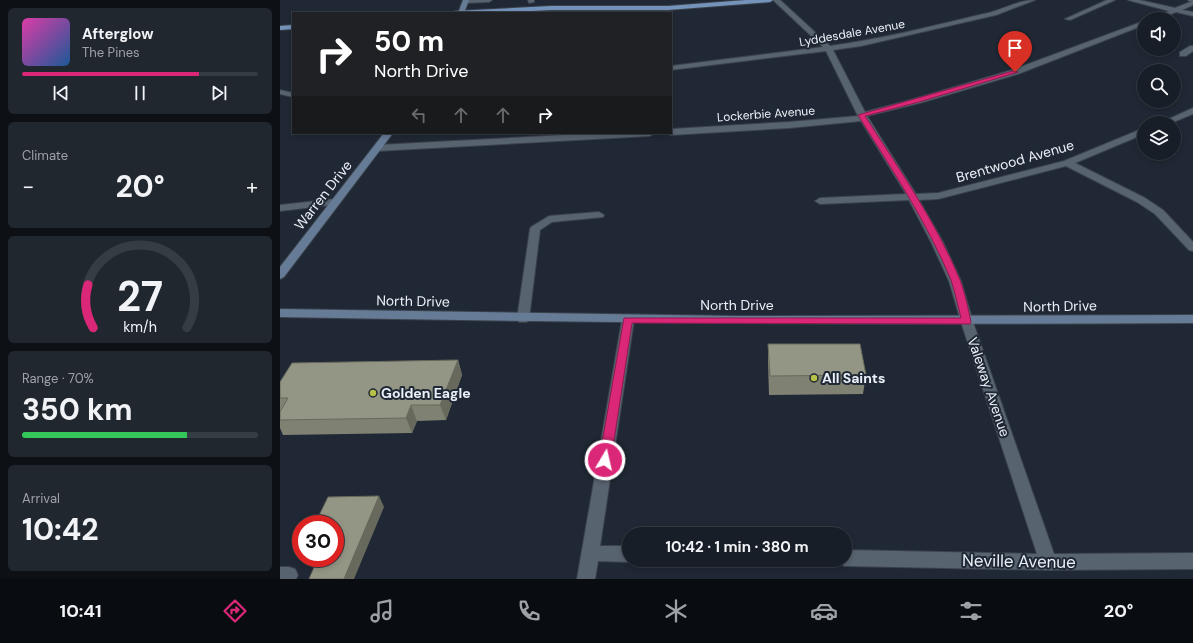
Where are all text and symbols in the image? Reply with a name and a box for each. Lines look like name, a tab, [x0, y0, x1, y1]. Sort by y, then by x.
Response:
map controls	[1137, 12, 1181, 160]
button: sound	[1137, 12, 1181, 56]
street label: Lyddesdale Avenue	[798, 16, 906, 50]
text: 50 m	[374, 23, 444, 60]
text: Afterglow	[82, 24, 154, 44]
icon: right	[308, 28, 360, 80]
pin	[998, 31, 1032, 72]
icon: arrive	[1004, 37, 1026, 59]
text: The Pines	[82, 44, 140, 61]
text: North Drive	[374, 59, 469, 83]
button: search	[1137, 64, 1181, 108]
icon: previous	[50, 82, 72, 104]
icon: pause	[129, 82, 151, 104]
icon: next	[208, 82, 230, 104]
street label: Lockerbie Avenue	[717, 103, 816, 125]
icon: left	[408, 104, 430, 126]
icon: ahead	[450, 104, 472, 126]
icon: ahead	[492, 104, 514, 126]
icon: right	[534, 104, 556, 126]
button: layers	[1137, 116, 1181, 160]
street label: Brentwood Avenue	[954, 136, 1076, 186]
text: Climate	[22, 147, 68, 164]
street label: Warren Drive	[290, 157, 356, 233]
text: 20°	[115, 167, 165, 206]
text: −	[22, 172, 34, 201]
text: +	[246, 172, 258, 201]
text: 27	[117, 269, 163, 323]
street label: North Drive	[376, 291, 450, 311]
street label: North Drive	[700, 296, 774, 314]
street label: North Drive	[1023, 296, 1097, 316]
text: km/h	[123, 317, 157, 335]
street label: Valeway Avenue	[964, 335, 1014, 439]
place label: All Saints	[822, 369, 885, 387]
text: Range · 70%	[22, 370, 94, 387]
marker: All Saints	[809, 373, 819, 383]
place label: Golden Eagle	[381, 384, 471, 402]
marker: Golden Eagle	[368, 388, 378, 398]
text: 350 km	[22, 390, 133, 429]
position arrow	[584, 439, 626, 481]
text: Arrival	[22, 490, 60, 507]
text: 10:42	[22, 510, 98, 549]
speed limit sign: 30	[292, 515, 344, 567]
text: 10:42 · 1 min · 380 m	[665, 537, 809, 557]
street label: Neville Avenue	[962, 549, 1076, 573]
icon: directions	[221, 597, 249, 625]
icon: music	[368, 597, 396, 625]
icon: phone	[515, 597, 543, 625]
icon: climate	[662, 597, 690, 625]
icon: car	[810, 597, 838, 625]
icon: filters	[957, 597, 985, 625]
text: 10:41	[60, 599, 102, 623]
text: 20°	[1104, 599, 1133, 623]

